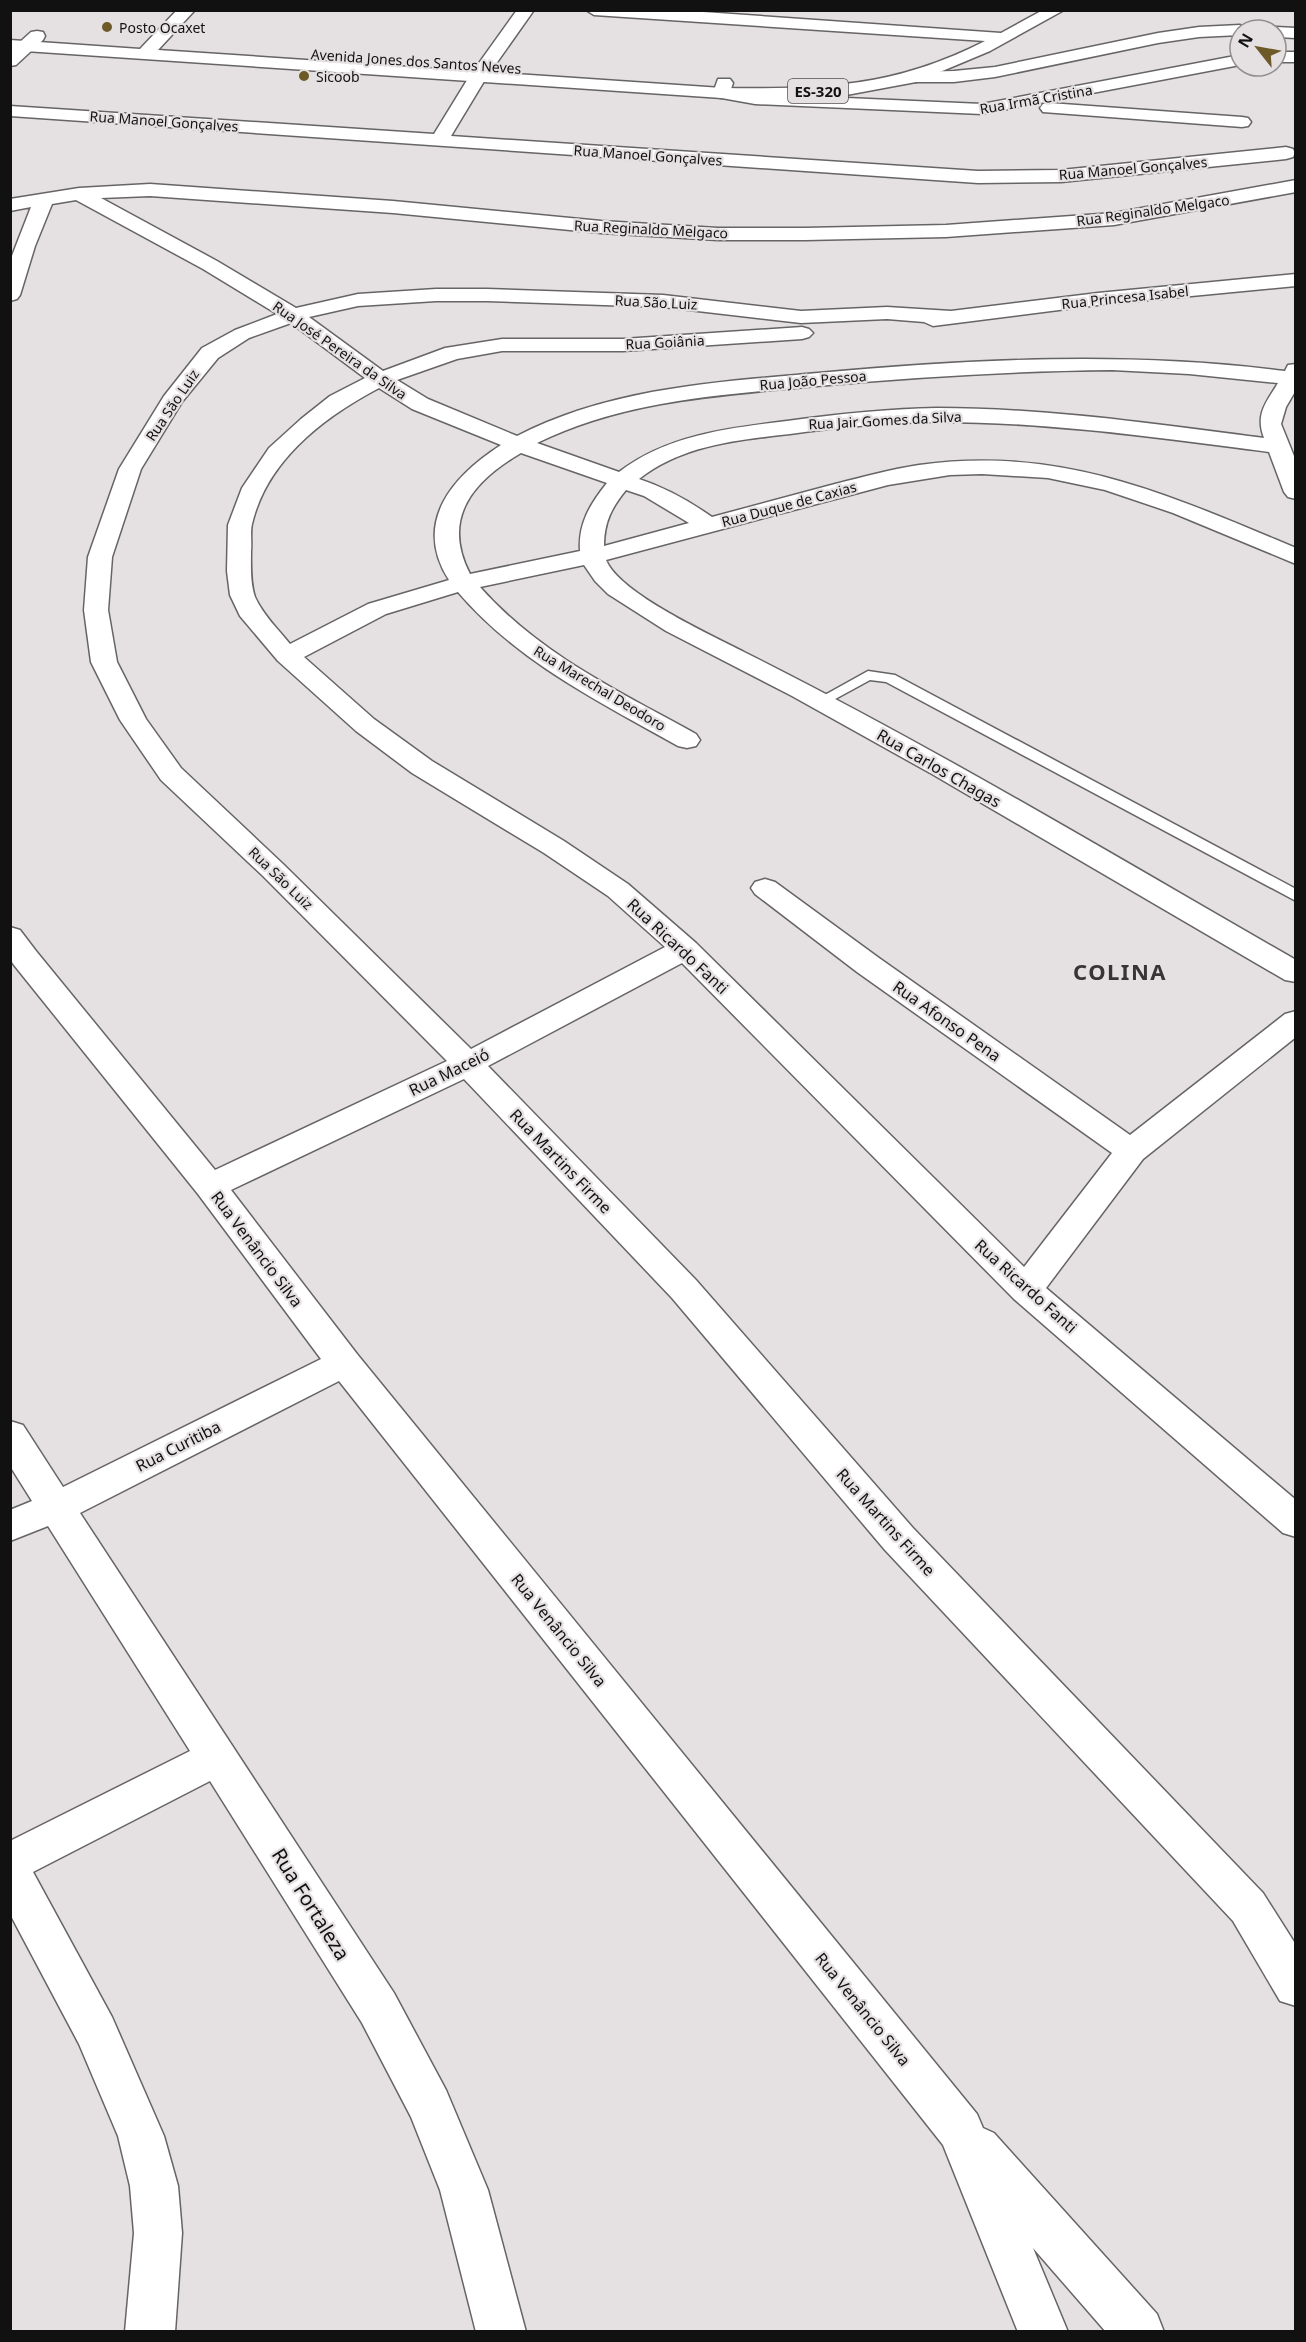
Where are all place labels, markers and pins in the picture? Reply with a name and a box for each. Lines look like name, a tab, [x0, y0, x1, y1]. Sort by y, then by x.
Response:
place label: Posto Ocaxet	[119, 18, 205, 37]
marker: Posto Ocaxet	[100, 20, 114, 34]
place label: Sicoob	[316, 67, 360, 86]
marker: Sicoob	[297, 69, 311, 83]

